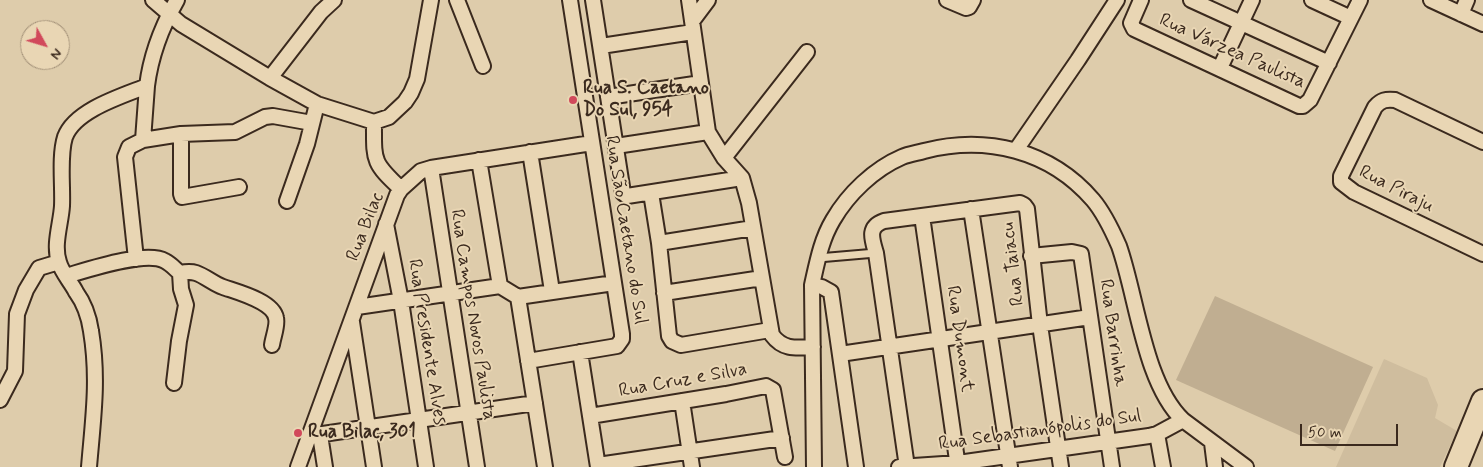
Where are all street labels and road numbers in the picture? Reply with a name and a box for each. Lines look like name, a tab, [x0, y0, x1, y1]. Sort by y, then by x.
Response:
street label: Rua Várzea Paulista	[1155, 9, 1309, 95]
street label: Rua São Caetano do Sul	[599, 134, 651, 326]
street label: Rua Piraju	[1355, 161, 1437, 219]
street label: Rua Bilac	[342, 189, 390, 265]
street label: Rua Campos Novos Paulista	[444, 208, 500, 422]
street label: Rua Taiacu	[998, 221, 1030, 307]
street label: Rua Presidente Alves	[402, 258, 450, 426]
street label: Rua Barrinha	[1093, 278, 1131, 388]
street label: Rua Dumont	[940, 284, 978, 394]
street label: Rua Cruz e Silva	[617, 358, 749, 404]
street label: Rua Sebastianópolis do Sul	[937, 405, 1143, 457]

